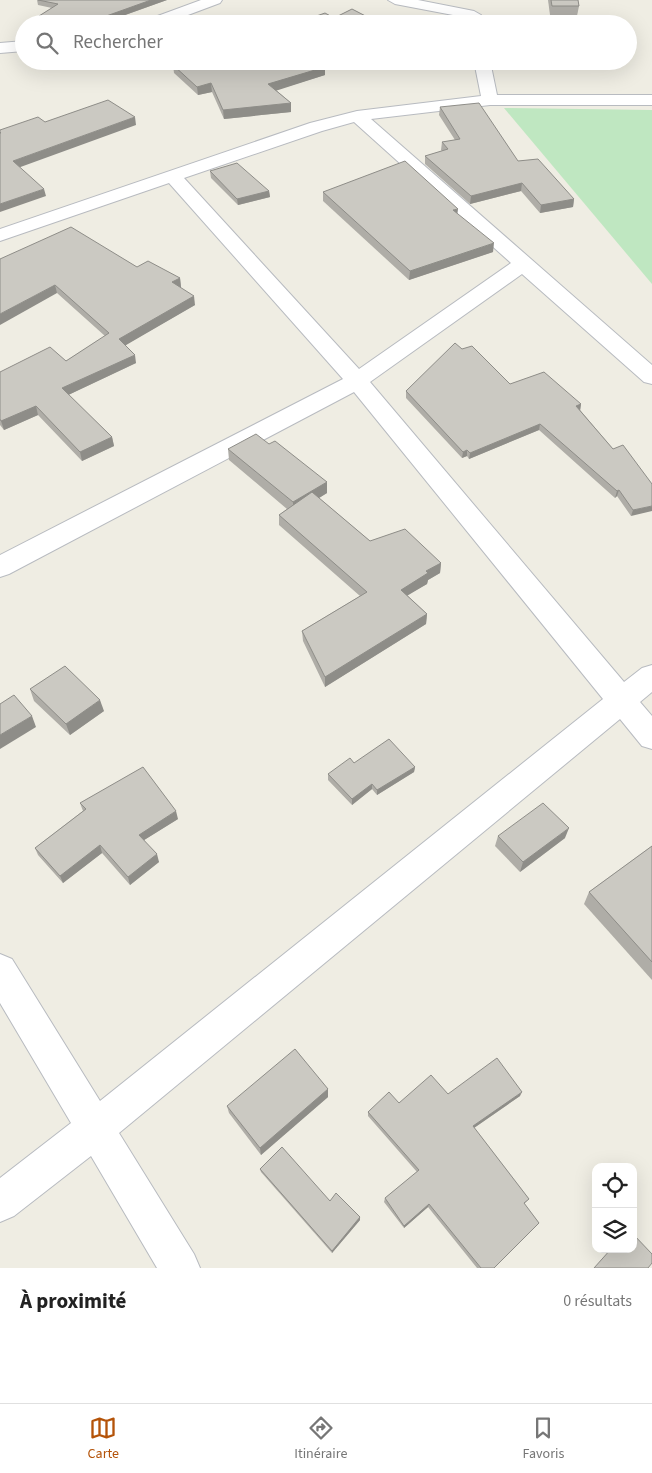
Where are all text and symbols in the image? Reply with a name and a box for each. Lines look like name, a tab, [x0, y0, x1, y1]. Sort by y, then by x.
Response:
search box	[15, 15, 637, 70]
icon: search	[33, 29, 61, 57]
text: Rechercher	[73, 29, 163, 56]
map controls	[592, 1163, 637, 1253]
button: locate	[592, 1163, 637, 1208]
button: layers	[592, 1208, 637, 1253]
text: À proximité	[20, 1286, 126, 1316]
text: 0 résultats	[563, 1290, 632, 1312]
tab: Carte	[88, 1414, 119, 1464]
tab: Itinéraire	[294, 1414, 347, 1464]
tab: Favoris	[523, 1414, 564, 1464]

